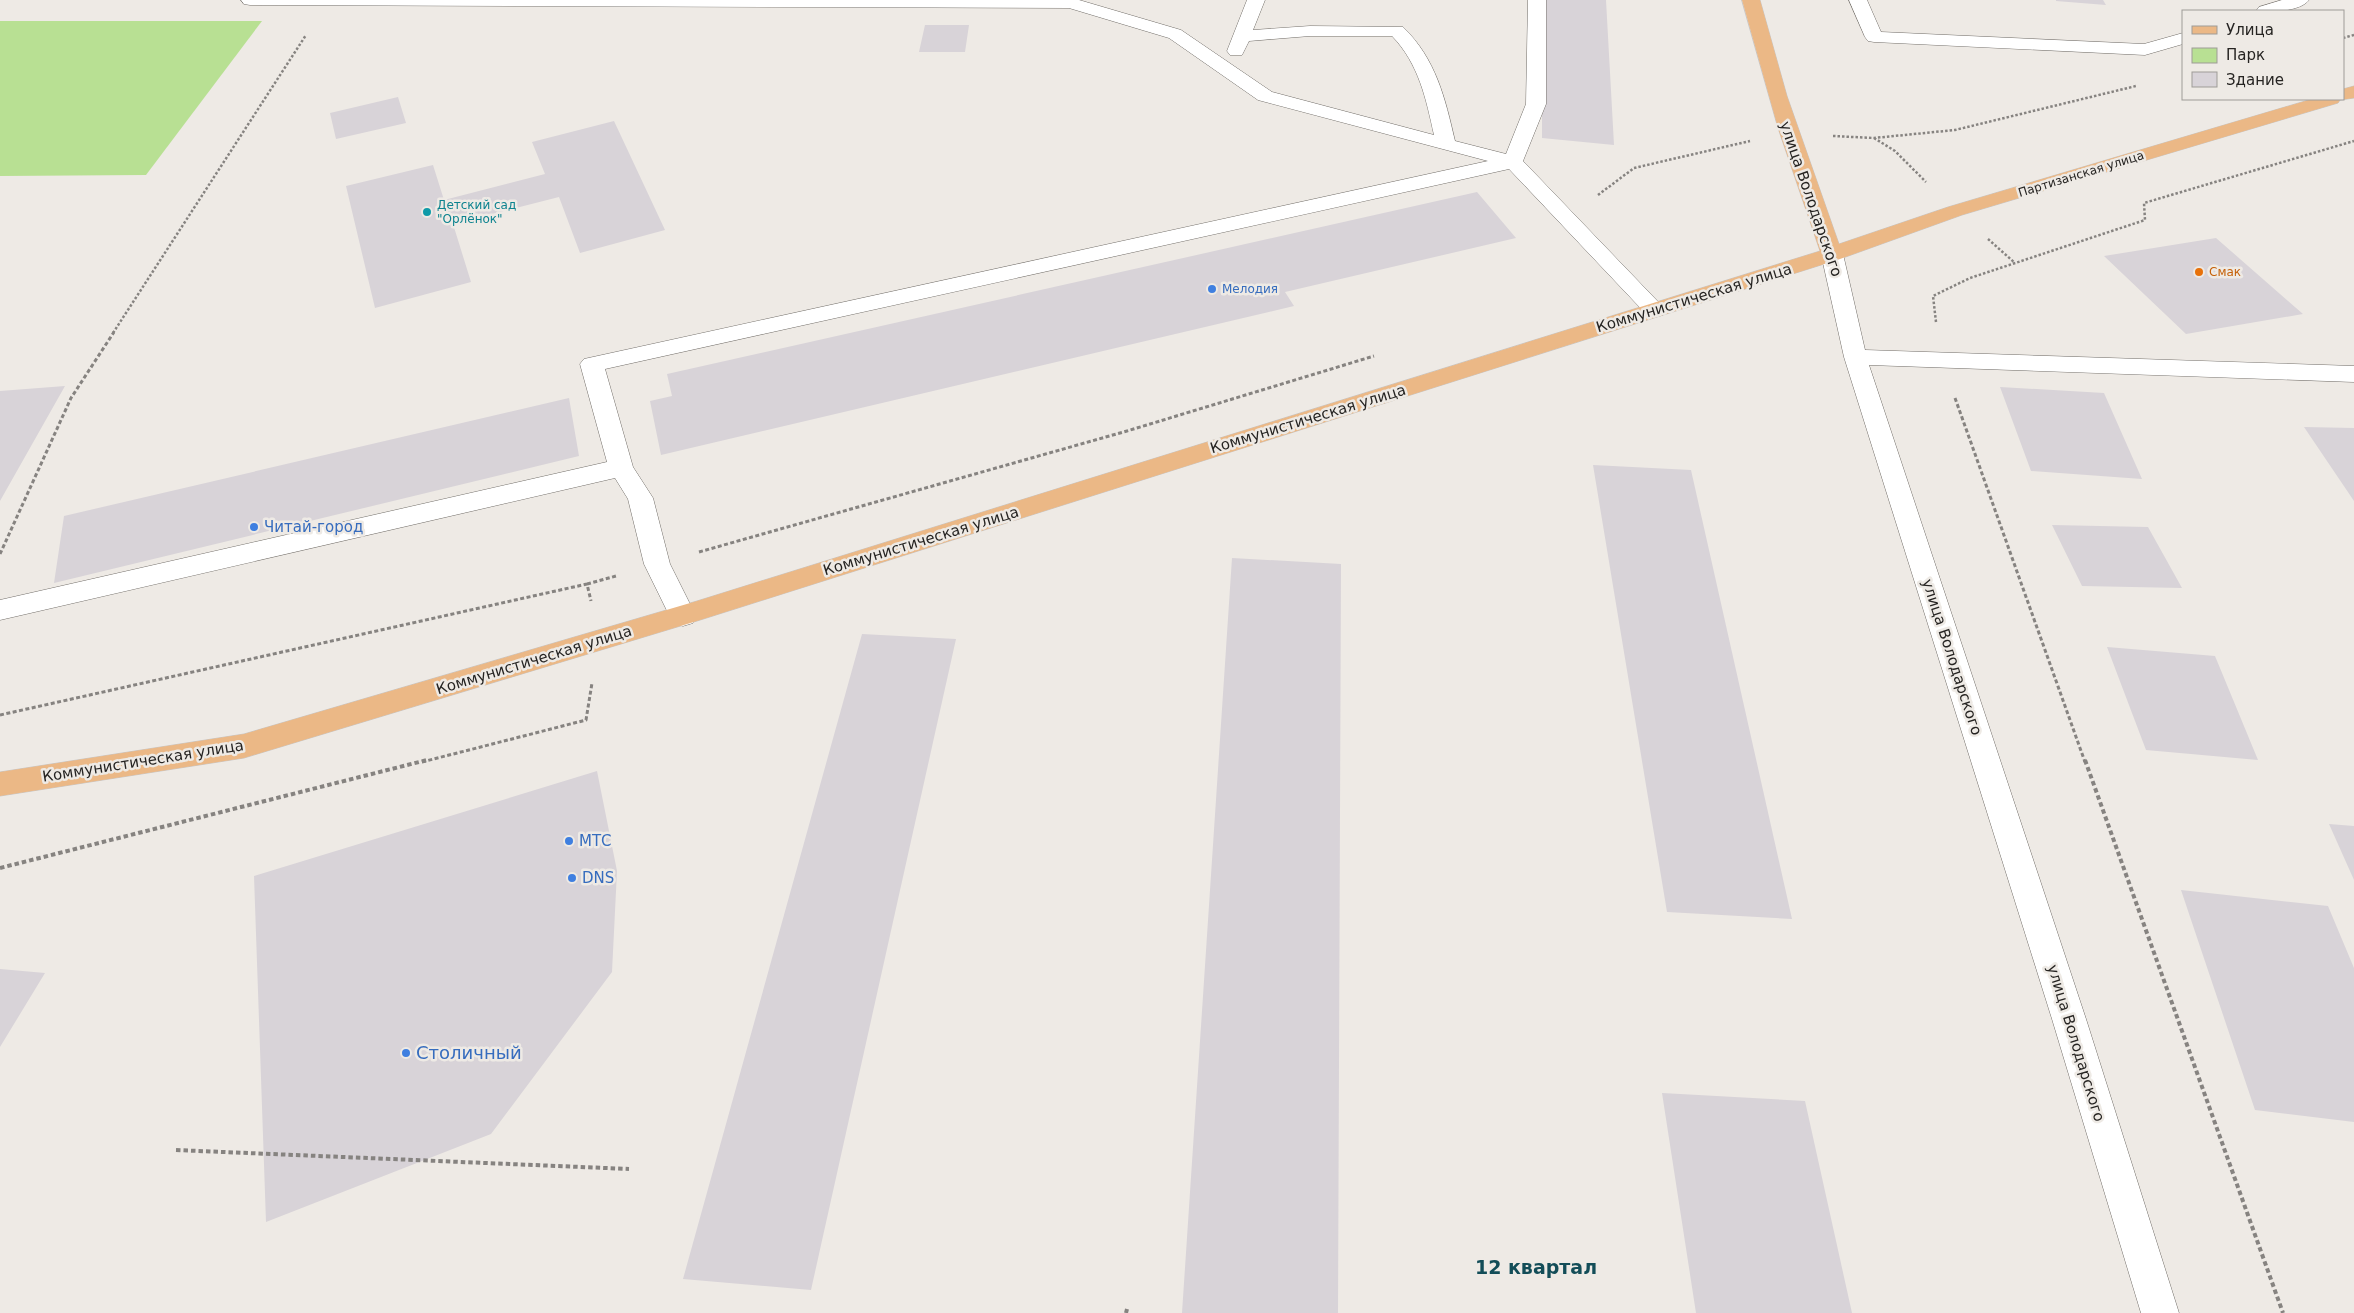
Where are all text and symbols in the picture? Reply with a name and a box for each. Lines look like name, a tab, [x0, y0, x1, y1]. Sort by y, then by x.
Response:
legend	[2182, 10, 2344, 100]
text: Улица	[2226, 21, 2274, 39]
text: Парк	[2226, 46, 2265, 64]
text: Здание	[2226, 71, 2284, 89]
street label: улица Володарского	[1776, 119, 1846, 279]
street label: Партизанская улица	[2016, 148, 2146, 200]
place label: Детский сад "Орлёнок"	[437, 198, 516, 226]
marker: Детский сад "Орлёнок"	[421, 206, 433, 218]
street label: Коммунистическая улица	[1594, 260, 1794, 336]
place label: Смак	[2209, 265, 2241, 279]
marker: Смак	[2193, 266, 2205, 278]
place label: Мелодия	[1222, 282, 1278, 296]
marker: Мелодия	[1206, 283, 1218, 295]
street label: Коммунистическая улица	[1208, 381, 1408, 457]
street label: Коммунистическая улица	[821, 503, 1021, 579]
place label: Читай-город	[264, 518, 363, 536]
marker: Читай-город	[248, 521, 260, 533]
street label: улица Володарского	[1918, 577, 1986, 737]
street label: Коммунистическая улица	[434, 622, 634, 698]
street label: Коммунистическая улица	[41, 736, 245, 786]
place label: МТС	[579, 832, 612, 850]
marker: МТС	[563, 835, 575, 847]
place label: DNS	[582, 869, 614, 887]
marker: DNS	[566, 872, 578, 884]
street label: улица Володарского	[2044, 962, 2108, 1124]
place label: Столичный	[416, 1042, 522, 1063]
marker: Столичный	[400, 1047, 412, 1059]
district label: 12 квартал	[1475, 1256, 1597, 1278]

